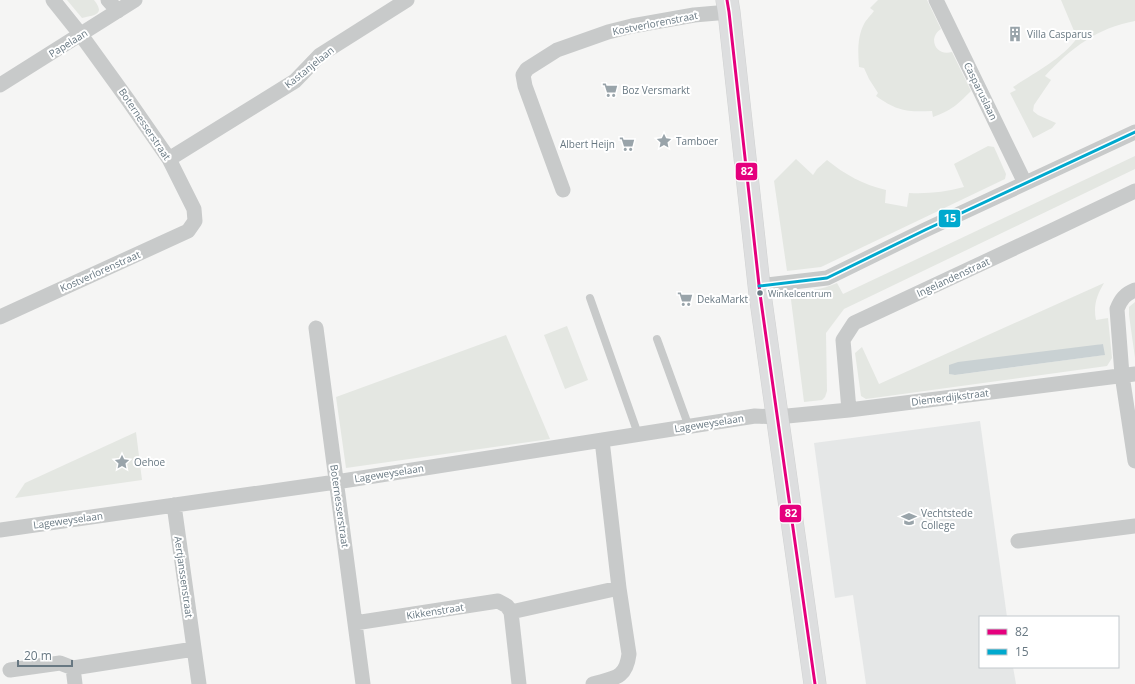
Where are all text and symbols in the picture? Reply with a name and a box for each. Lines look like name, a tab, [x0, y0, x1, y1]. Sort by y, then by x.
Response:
street label: Kostverlorenstraat	[611, 8, 699, 38]
building icon: Villa Casparus	[1006, 25, 1024, 43]
street label: Papelaan	[46, 26, 90, 60]
place label: Villa Casparus	[1027, 27, 1092, 41]
street label: Kastanjelaan	[281, 43, 337, 91]
street label: Casparuslaan	[961, 60, 1001, 122]
supermarket icon: Boz Versmarkt	[601, 81, 619, 99]
place label: Boz Versmarkt	[622, 83, 690, 97]
street label: Boternesserstraat	[116, 85, 174, 163]
place icon: Tamboer	[655, 132, 673, 150]
place label: Tamboer	[676, 134, 718, 148]
supermarket icon: Albert Heijn	[618, 135, 636, 153]
place label: Albert Heijn	[560, 137, 615, 151]
line badge: 82	[735, 162, 758, 181]
text: 82	[741, 163, 753, 178]
line badge: 15	[938, 209, 961, 228]
text: 15	[944, 210, 956, 225]
street label: Kostverlorenstraat	[58, 247, 143, 295]
street label: Ingelandenstraat	[914, 254, 992, 300]
place label: Winkelcentrum	[768, 287, 832, 300]
marker: Winkelcentrum	[755, 288, 765, 298]
supermarket icon: DekaMarkt	[676, 290, 694, 308]
place label: DekaMarkt	[697, 292, 749, 306]
street label: Diemerdijkstraat	[910, 385, 990, 409]
street label: Lageweyselaan	[673, 411, 745, 435]
place icon: Oehoe	[113, 453, 131, 471]
place label: Oehoe	[134, 455, 166, 469]
street label: Lageweyselaan	[353, 461, 425, 485]
street label: Boternesserstraat	[327, 464, 353, 549]
line badge: 82	[779, 504, 802, 523]
text: 82	[785, 505, 797, 520]
place label: Vechtstede College	[921, 506, 973, 532]
street label: Lageweyselaan	[32, 508, 104, 532]
school or university icon: Vechtstede College	[900, 510, 918, 528]
street label: Aertjanssenstraat	[171, 535, 197, 619]
street label: Kikkenstraat	[405, 599, 465, 622]
legend	[979, 616, 1119, 668]
text: 82	[1015, 623, 1029, 640]
scale bar	[18, 642, 72, 668]
text: 15	[1015, 643, 1029, 660]
text: 20 m	[24, 647, 52, 664]

